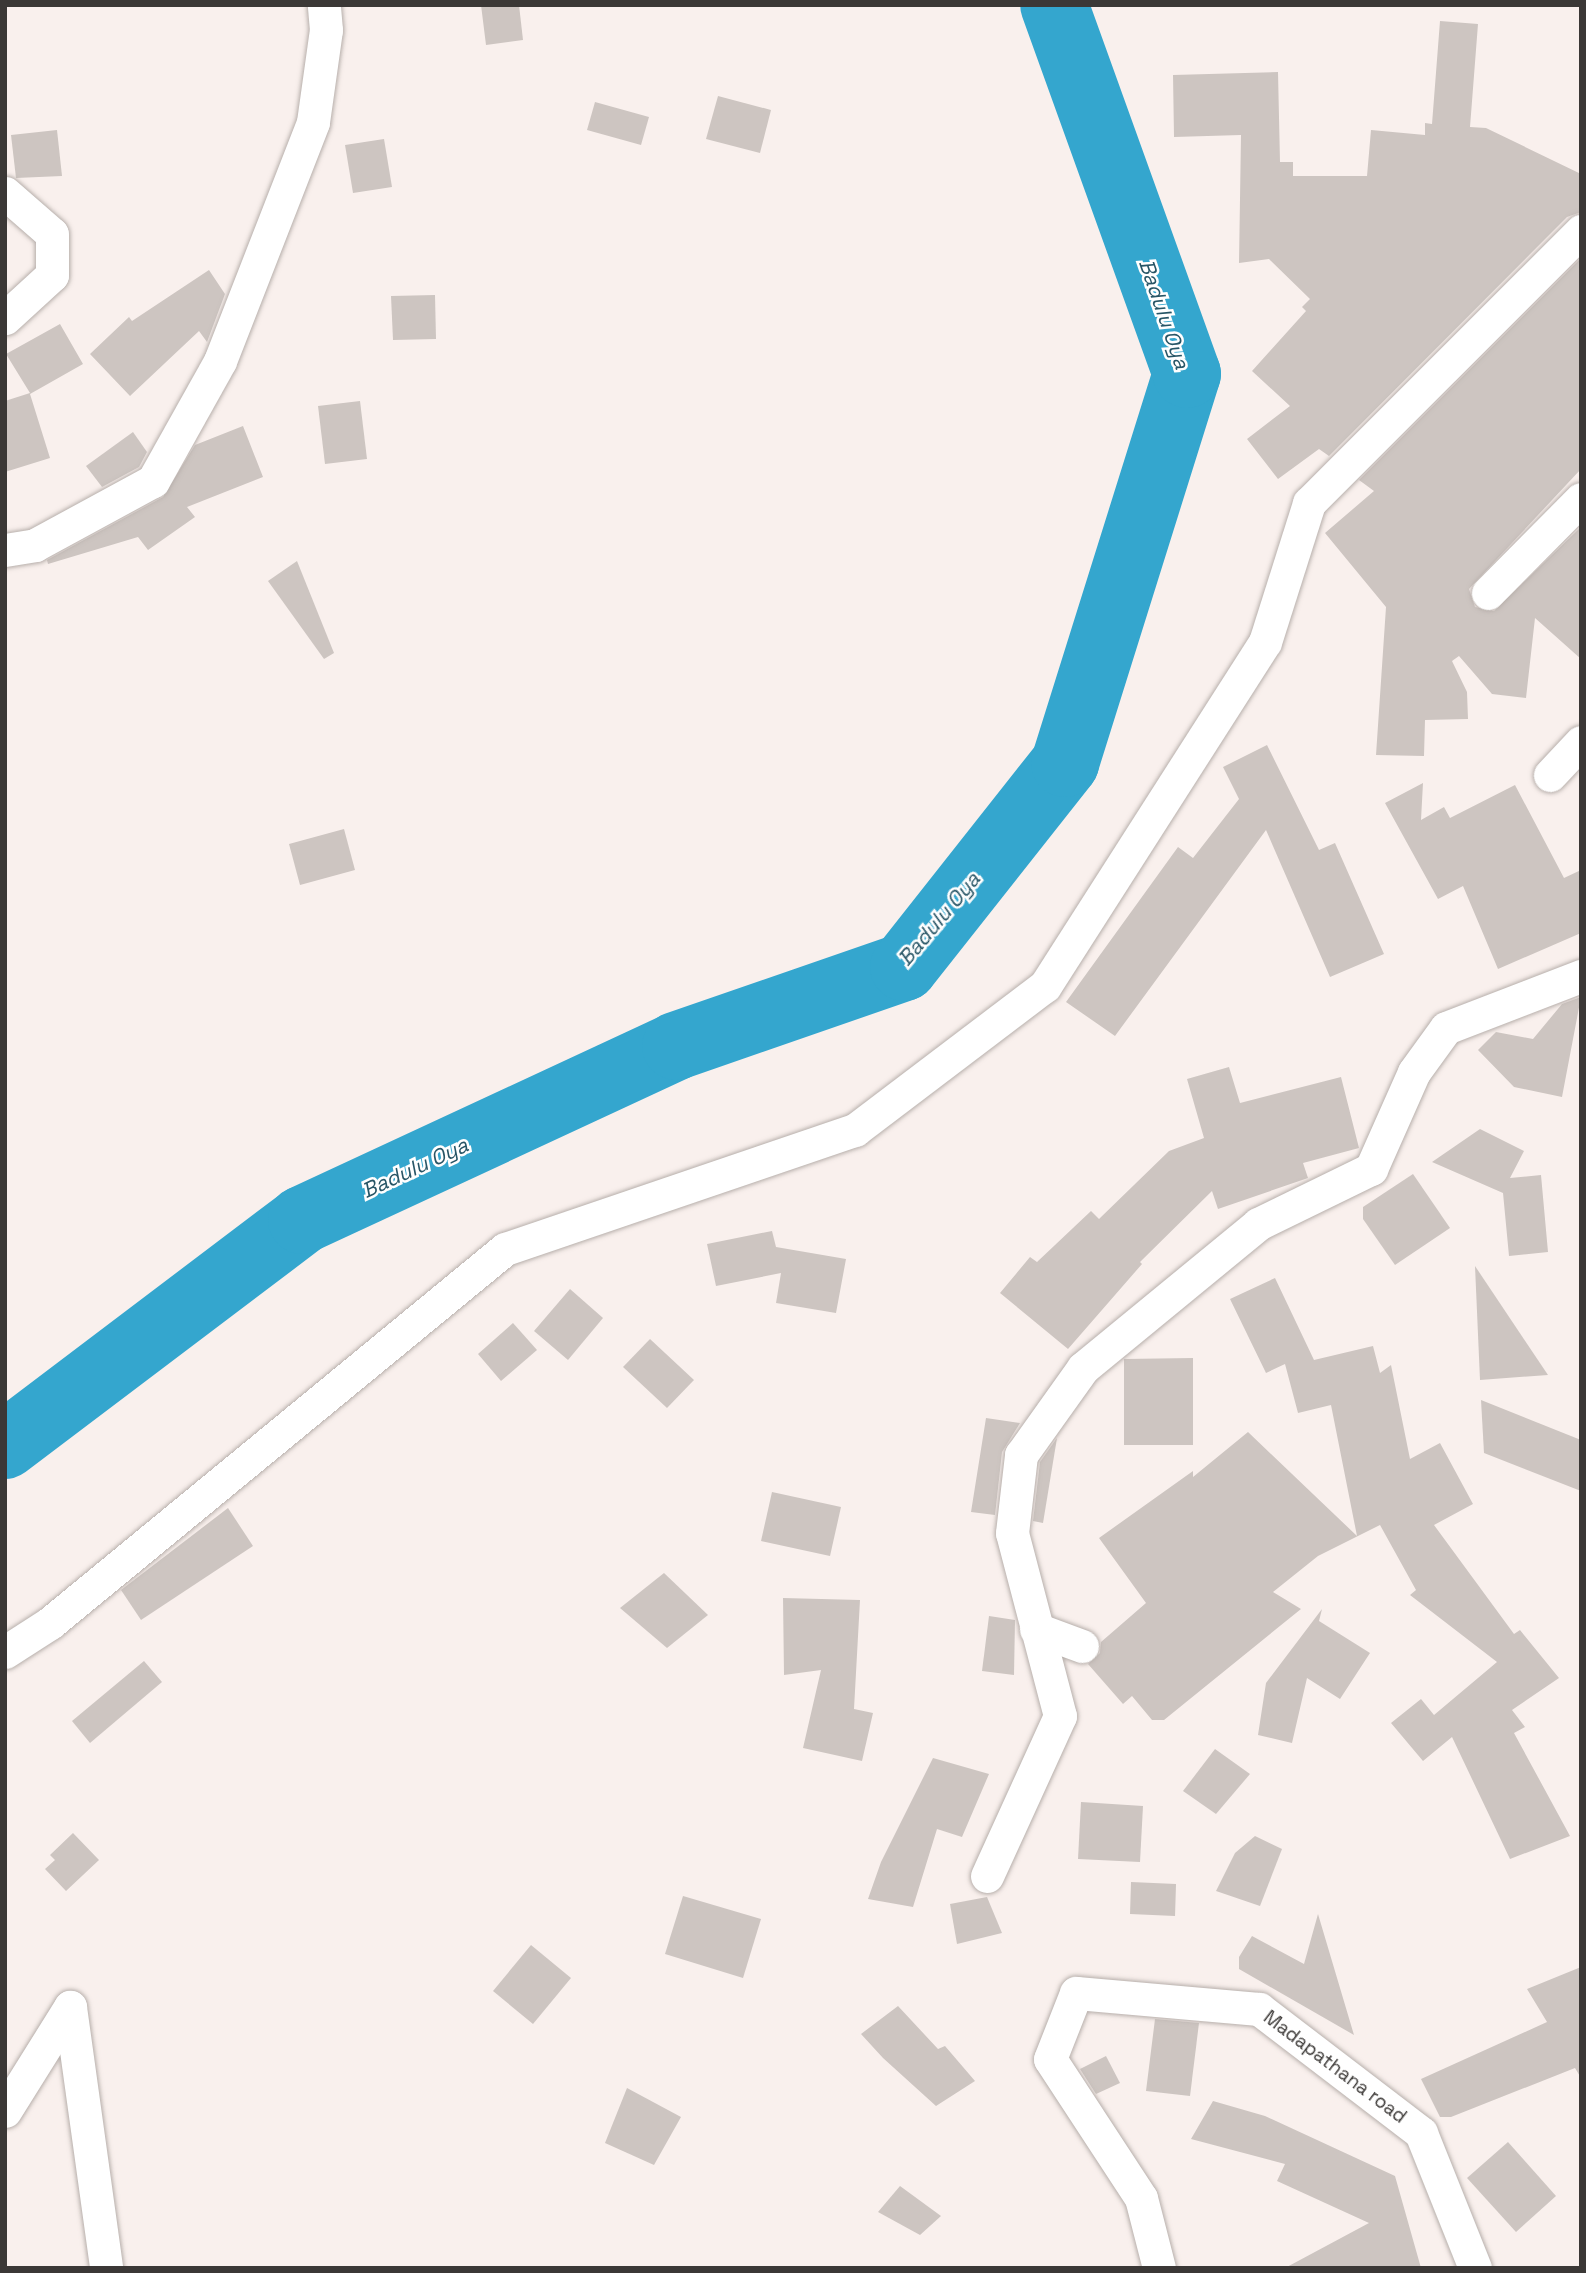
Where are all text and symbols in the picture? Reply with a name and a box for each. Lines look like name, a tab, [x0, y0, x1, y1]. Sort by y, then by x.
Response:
water label: Badulu Oya	[1133, 256, 1195, 372]
water label: Badulu Oya	[893, 867, 985, 971]
water label: Badulu Oya	[358, 1132, 472, 1204]
street label: Madapathana road	[1259, 2006, 1411, 2128]

